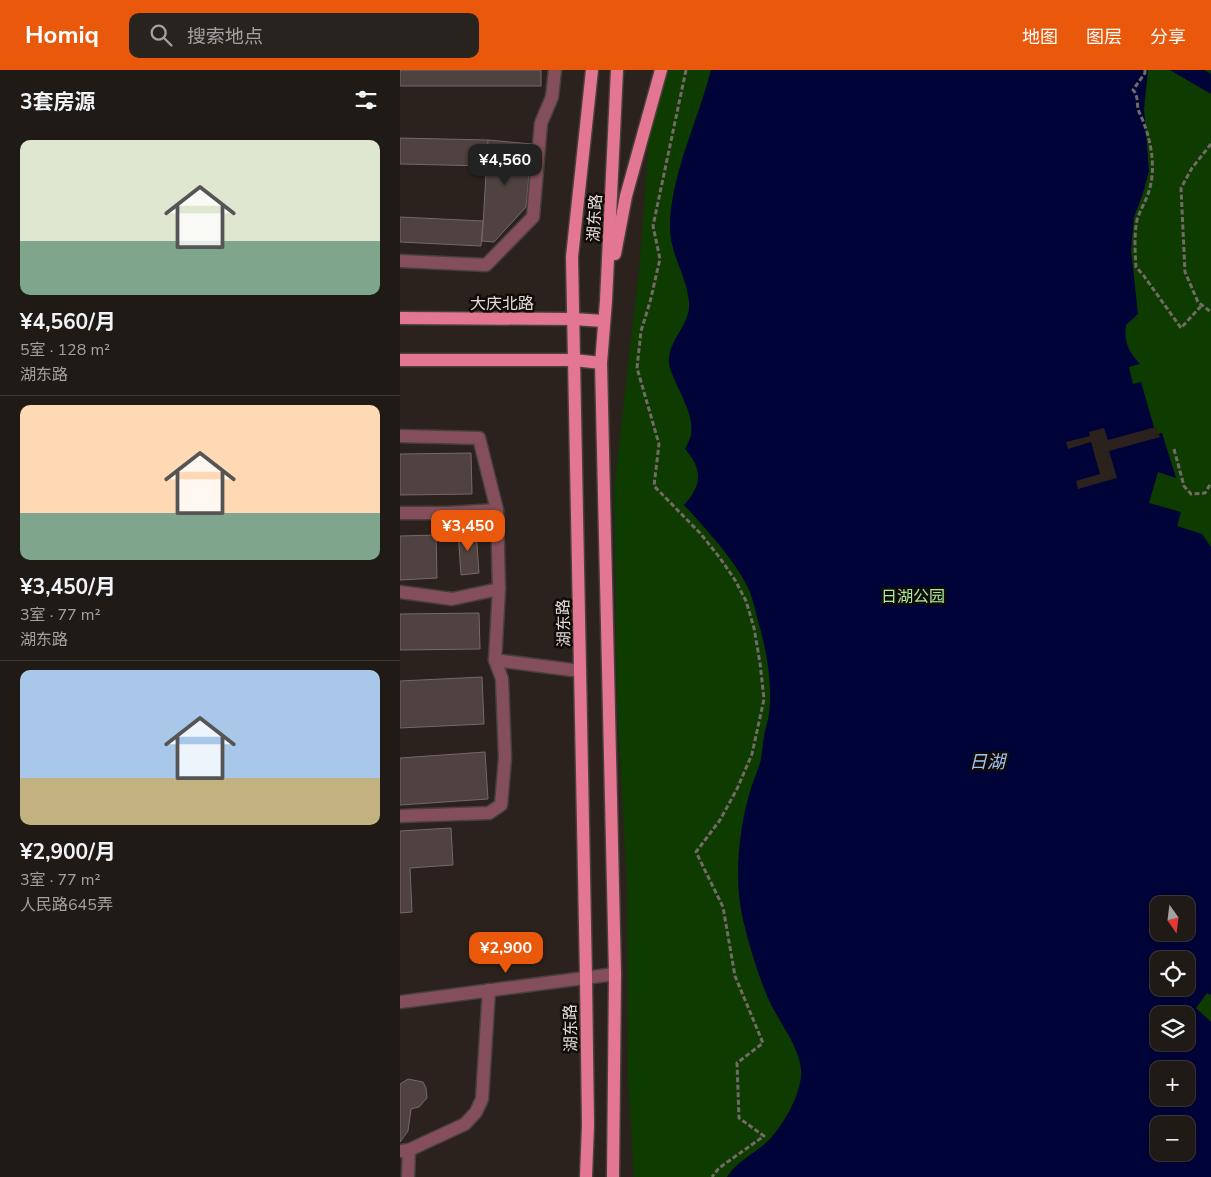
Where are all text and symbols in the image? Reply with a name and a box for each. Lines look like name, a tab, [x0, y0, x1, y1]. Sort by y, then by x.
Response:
search box	[129, 13, 479, 58]
text: Homiq	[25, 19, 99, 51]
icon: search	[147, 21, 175, 49]
text: 搜索地点	[187, 24, 263, 50]
text: 地图	[1022, 25, 1058, 49]
text: 图层	[1086, 25, 1122, 49]
text: 分享	[1150, 25, 1186, 49]
icon: filters	[352, 86, 380, 114]
text: 3套房源	[20, 88, 96, 116]
pin: ¥4,560	[464, 144, 546, 186]
text: ¥4,560	[479, 149, 531, 171]
icon: home	[155, 172, 245, 262]
street label: 湖东路	[583, 194, 607, 243]
street label: 大庆北路	[470, 293, 534, 315]
text: ¥4,560/月	[20, 308, 116, 336]
text: 5室 · 128 m²	[20, 339, 110, 361]
text: 湖东路	[20, 364, 68, 386]
icon: home	[155, 438, 245, 528]
pin: ¥3,450	[427, 510, 509, 552]
text: ¥3,450	[442, 515, 494, 537]
text: ¥3,450/月	[20, 573, 116, 601]
park label: 日湖公园	[881, 586, 945, 608]
street label: 湖东路	[553, 599, 575, 647]
text: 3室 · 77 m²	[20, 604, 101, 626]
text: 湖东路	[20, 629, 68, 651]
icon: home	[155, 703, 245, 793]
water label: 日湖	[969, 750, 1008, 774]
text: ¥2,900/月	[20, 838, 116, 866]
text: 3室 · 77 m²	[20, 869, 101, 891]
text: 人民路645弄	[20, 894, 113, 916]
north arrow	[1150, 896, 1195, 941]
map controls	[1150, 896, 1195, 1161]
pin: ¥2,900	[465, 932, 547, 974]
text: ¥2,900	[480, 937, 532, 959]
button: locate	[1150, 951, 1195, 996]
street label: 湖东路	[560, 1004, 582, 1052]
button: layers	[1150, 1006, 1195, 1051]
button: +	[1150, 1061, 1195, 1106]
button: −	[1150, 1116, 1195, 1161]

